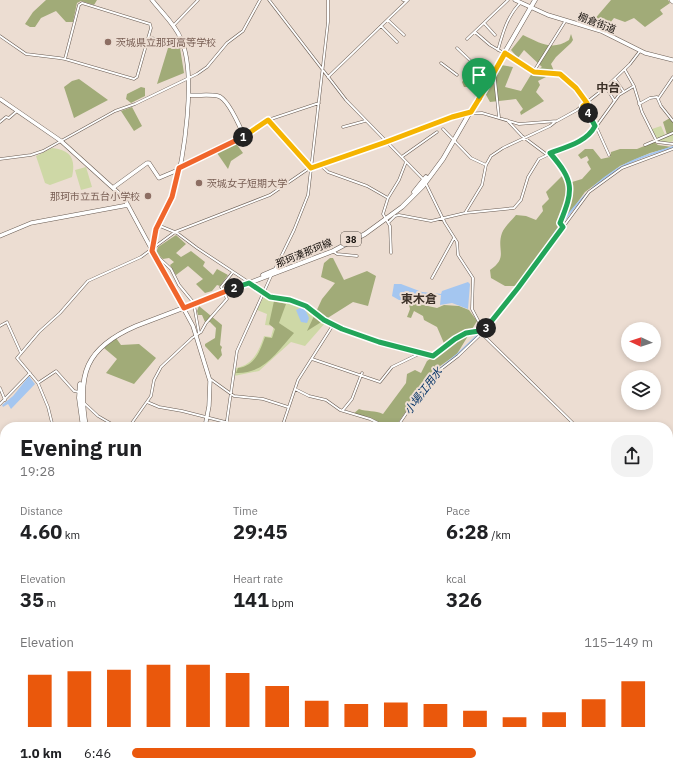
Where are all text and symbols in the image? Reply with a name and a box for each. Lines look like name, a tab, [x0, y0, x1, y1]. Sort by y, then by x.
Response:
street label: 棚倉街道	[576, 10, 618, 36]
place label: 茨城県立那珂高等学校	[116, 36, 216, 49]
marker: 茨城県立那珂高等学校	[103, 37, 113, 47]
pin	[462, 58, 496, 99]
icon: arrive	[468, 64, 490, 86]
district label: 中台	[596, 80, 620, 95]
pin: 4	[578, 103, 598, 123]
text: 4	[585, 106, 591, 120]
pin: 1	[233, 127, 253, 147]
text: 1	[240, 130, 246, 144]
place label: 茨城女子短期大学	[207, 177, 287, 190]
marker: 茨城女子短期大学	[194, 178, 204, 188]
place label: 那珂市立五台小学校	[50, 190, 140, 203]
marker: 那珂市立五台小学校	[143, 191, 153, 201]
road number: 38	[341, 232, 361, 246]
street label: 那珂湊那珂線	[274, 236, 334, 270]
pin: 2	[224, 278, 244, 298]
text: 2	[231, 281, 237, 295]
district label: 東木倉	[401, 291, 437, 306]
pin: 3	[476, 318, 496, 338]
text: 3	[483, 321, 489, 335]
north arrow	[621, 322, 661, 362]
map controls	[621, 322, 661, 410]
water label: 小場江用水	[401, 364, 446, 417]
button: layers	[621, 370, 661, 410]
text: Evening run	[20, 433, 142, 462]
button: share	[611, 435, 653, 477]
text: 19:28	[20, 463, 55, 480]
text: Distance	[20, 504, 63, 518]
text: Time	[233, 504, 258, 518]
text: Pace	[446, 504, 470, 518]
text: 4.60	[20, 518, 62, 545]
text: 29:45	[233, 518, 288, 545]
text: 6:28	[446, 518, 489, 545]
text: km	[62, 528, 80, 542]
text: /km	[489, 528, 511, 542]
text: Elevation	[20, 572, 66, 586]
text: Heart rate	[233, 572, 283, 586]
text: kcal	[446, 572, 466, 586]
text: 35	[20, 586, 44, 613]
text: 141	[233, 586, 269, 613]
text: 326	[446, 586, 482, 613]
text: m	[44, 596, 56, 610]
text: bpm	[269, 596, 294, 610]
text: Elevation	[20, 634, 74, 651]
text: 115–149 m	[584, 634, 653, 651]
text: 1.0 km	[20, 745, 62, 762]
text: 6:46	[84, 745, 111, 762]

